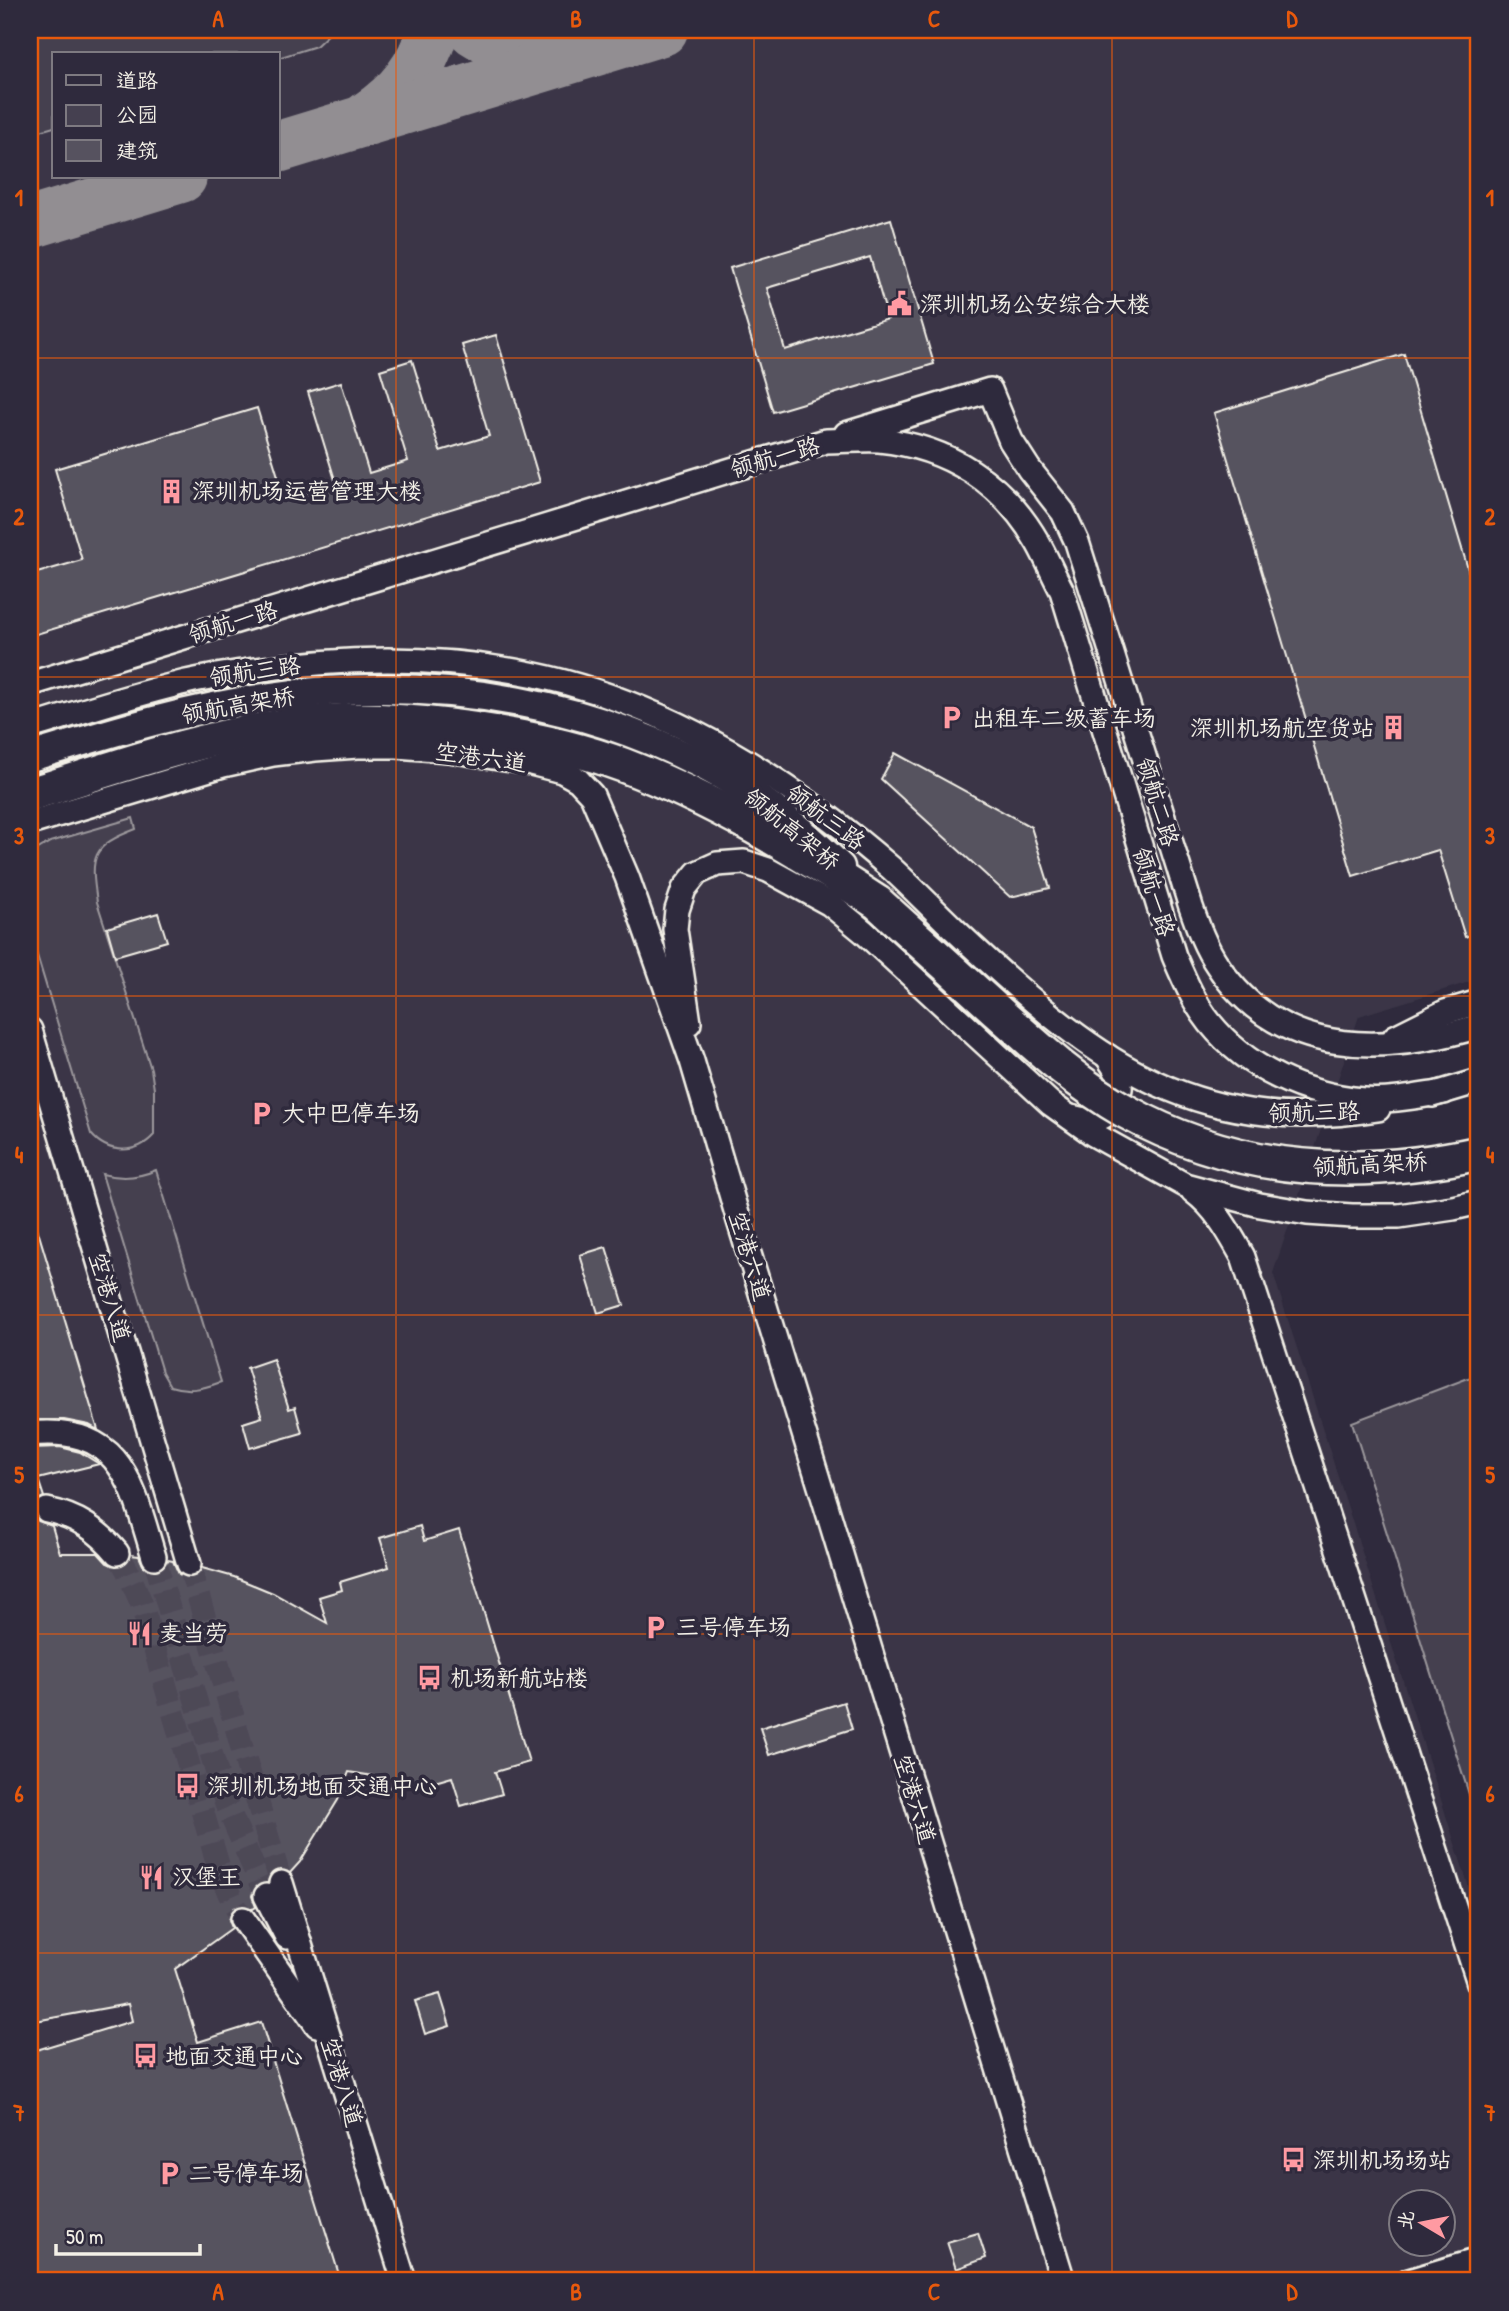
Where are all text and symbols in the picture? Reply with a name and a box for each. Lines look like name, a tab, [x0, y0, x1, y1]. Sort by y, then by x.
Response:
text: A	[212, 3, 224, 34]
text: B	[570, 3, 582, 34]
text: C	[928, 3, 940, 34]
text: D	[1287, 3, 1299, 34]
legend	[52, 52, 280, 178]
text: 道路	[116, 66, 158, 95]
text: 公园	[116, 100, 158, 129]
text: 建筑	[116, 136, 158, 165]
text: 1	[15, 182, 23, 213]
text: 1	[1486, 182, 1494, 213]
place label: 深圳机场公安综合大楼	[920, 288, 1150, 319]
public building icon: 深圳机场公安综合大楼	[886, 290, 914, 318]
street label: 领航一路	[726, 429, 823, 484]
place label: 深圳机场运营管理大楼	[192, 475, 422, 506]
building icon: 深圳机场运营管理大楼	[158, 477, 186, 505]
text: 2	[14, 501, 25, 532]
text: 2	[1485, 501, 1496, 532]
street label: 领航一路	[184, 593, 281, 650]
street label: 领航三路	[207, 649, 303, 692]
street label: 领航高架桥	[179, 679, 297, 730]
place label: 出租车二级蓄车场	[972, 702, 1156, 733]
parking icon: 出租车二级蓄车场	[938, 704, 966, 732]
place label: 深圳机场航空货站	[1190, 712, 1374, 743]
building icon: 深圳机场航空货站	[1380, 714, 1408, 742]
street label: 空港六道	[433, 735, 529, 778]
street label: 领航二路	[1130, 753, 1187, 850]
street label: 领航三路	[780, 777, 872, 857]
street label: 领航高架桥	[738, 780, 847, 877]
text: 3	[14, 820, 24, 851]
text: 3	[1485, 820, 1495, 851]
street label: 领航一路	[1126, 843, 1183, 940]
street label: 领航三路	[1268, 1095, 1360, 1128]
place label: 大中巴停车场	[282, 1097, 420, 1128]
parking icon: 大中巴停车场	[248, 1099, 276, 1127]
text: 4	[15, 1139, 24, 1170]
text: 4	[1486, 1139, 1495, 1170]
street label: 领航高架桥	[1312, 1145, 1428, 1182]
street label: 空港六道	[722, 1207, 779, 1304]
street label: 空港八道	[82, 1248, 139, 1345]
text: 5	[14, 1459, 24, 1490]
text: 5	[1485, 1459, 1495, 1490]
place label: 三号停车场	[676, 1611, 791, 1642]
parking icon: 三号停车场	[642, 1613, 670, 1641]
place label: 麦当劳	[159, 1617, 228, 1648]
restaurant icon: 麦当劳	[125, 1619, 153, 1647]
place label: 机场新航站楼	[450, 1662, 588, 1693]
bus stop icon: 机场新航站楼	[416, 1664, 444, 1692]
street label: 空港六道	[887, 1750, 944, 1847]
place label: 深圳机场地面交通中心	[207, 1770, 437, 1801]
bus stop icon: 深圳机场地面交通中心	[173, 1772, 201, 1800]
text: 6	[14, 1778, 24, 1809]
text: 6	[1485, 1778, 1495, 1809]
place label: 汉堡王	[172, 1861, 241, 1892]
restaurant icon: 汉堡王	[138, 1863, 166, 1891]
street label: 空港八道	[314, 2033, 371, 2130]
place label: 地面交通中心	[165, 2040, 303, 2071]
bus stop icon: 地面交通中心	[131, 2042, 159, 2070]
text: 7	[12, 2097, 25, 2128]
text: 7	[1483, 2097, 1496, 2128]
place label: 深圳机场场站	[1313, 2144, 1451, 2175]
bus stop icon: 深圳机场场站	[1279, 2146, 1307, 2174]
place label: 二号停车场	[189, 2157, 304, 2188]
parking icon: 二号停车场	[155, 2159, 183, 2187]
north arrow	[1386, 2188, 1456, 2258]
text: 北	[1391, 2208, 1420, 2232]
scale bar	[56, 2213, 200, 2257]
text: 50 m	[66, 2222, 103, 2251]
text: A	[212, 2276, 224, 2307]
text: B	[570, 2276, 582, 2307]
text: C	[928, 2276, 940, 2307]
text: D	[1287, 2276, 1299, 2307]

